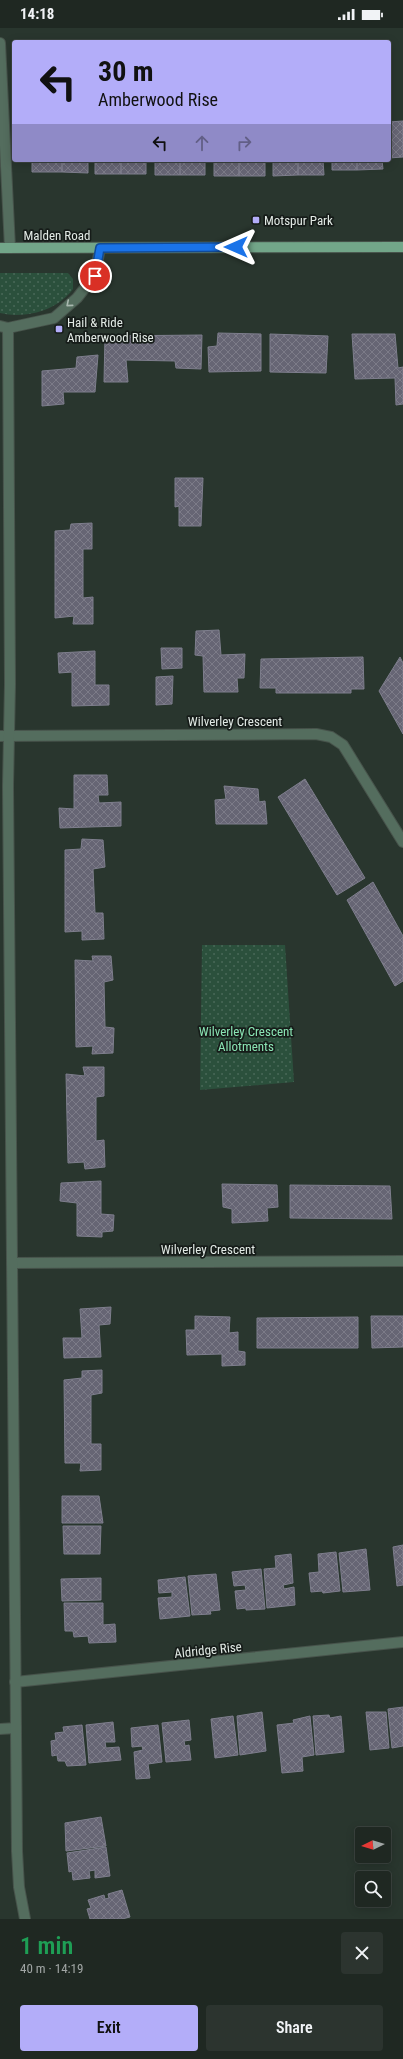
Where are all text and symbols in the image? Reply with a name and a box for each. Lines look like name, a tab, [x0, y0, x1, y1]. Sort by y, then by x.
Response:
text: 14:18	[20, 5, 54, 23]
text: 30 m	[98, 55, 154, 88]
icon: left	[32, 56, 84, 108]
text: Amberwood Rise	[98, 89, 218, 110]
icon: left	[149, 132, 171, 154]
icon: ahead	[191, 132, 213, 154]
icon: right	[233, 132, 255, 154]
place label: Motspur Park	[264, 213, 333, 228]
marker: Motspur Park	[251, 215, 261, 225]
position arrow	[215, 226, 257, 268]
street label: Malden Road	[24, 228, 90, 243]
pin	[78, 259, 112, 293]
icon: arrive	[84, 265, 106, 287]
one-way arrow	[67, 300, 74, 307]
place label: Hail & Ride Amberwood Rise	[67, 315, 154, 345]
marker: Hail & Ride Amberwood Rise	[54, 324, 64, 334]
street label: Wilverley Crescent	[188, 714, 282, 729]
park label: Wilverley Crescent Allotments	[199, 1024, 293, 1054]
street label: Wilverley Crescent	[161, 1242, 255, 1257]
street label: Aldridge Rise	[174, 1639, 242, 1661]
north arrow	[355, 1827, 391, 1863]
map controls	[355, 1827, 391, 1907]
button: search	[355, 1871, 391, 1907]
text: 1 min	[20, 1932, 73, 1960]
button: close	[341, 1932, 383, 1974]
text: 40 m · 14:19	[20, 1961, 83, 1976]
button: Exit	[20, 2005, 198, 2051]
button: Share	[206, 2005, 383, 2051]

